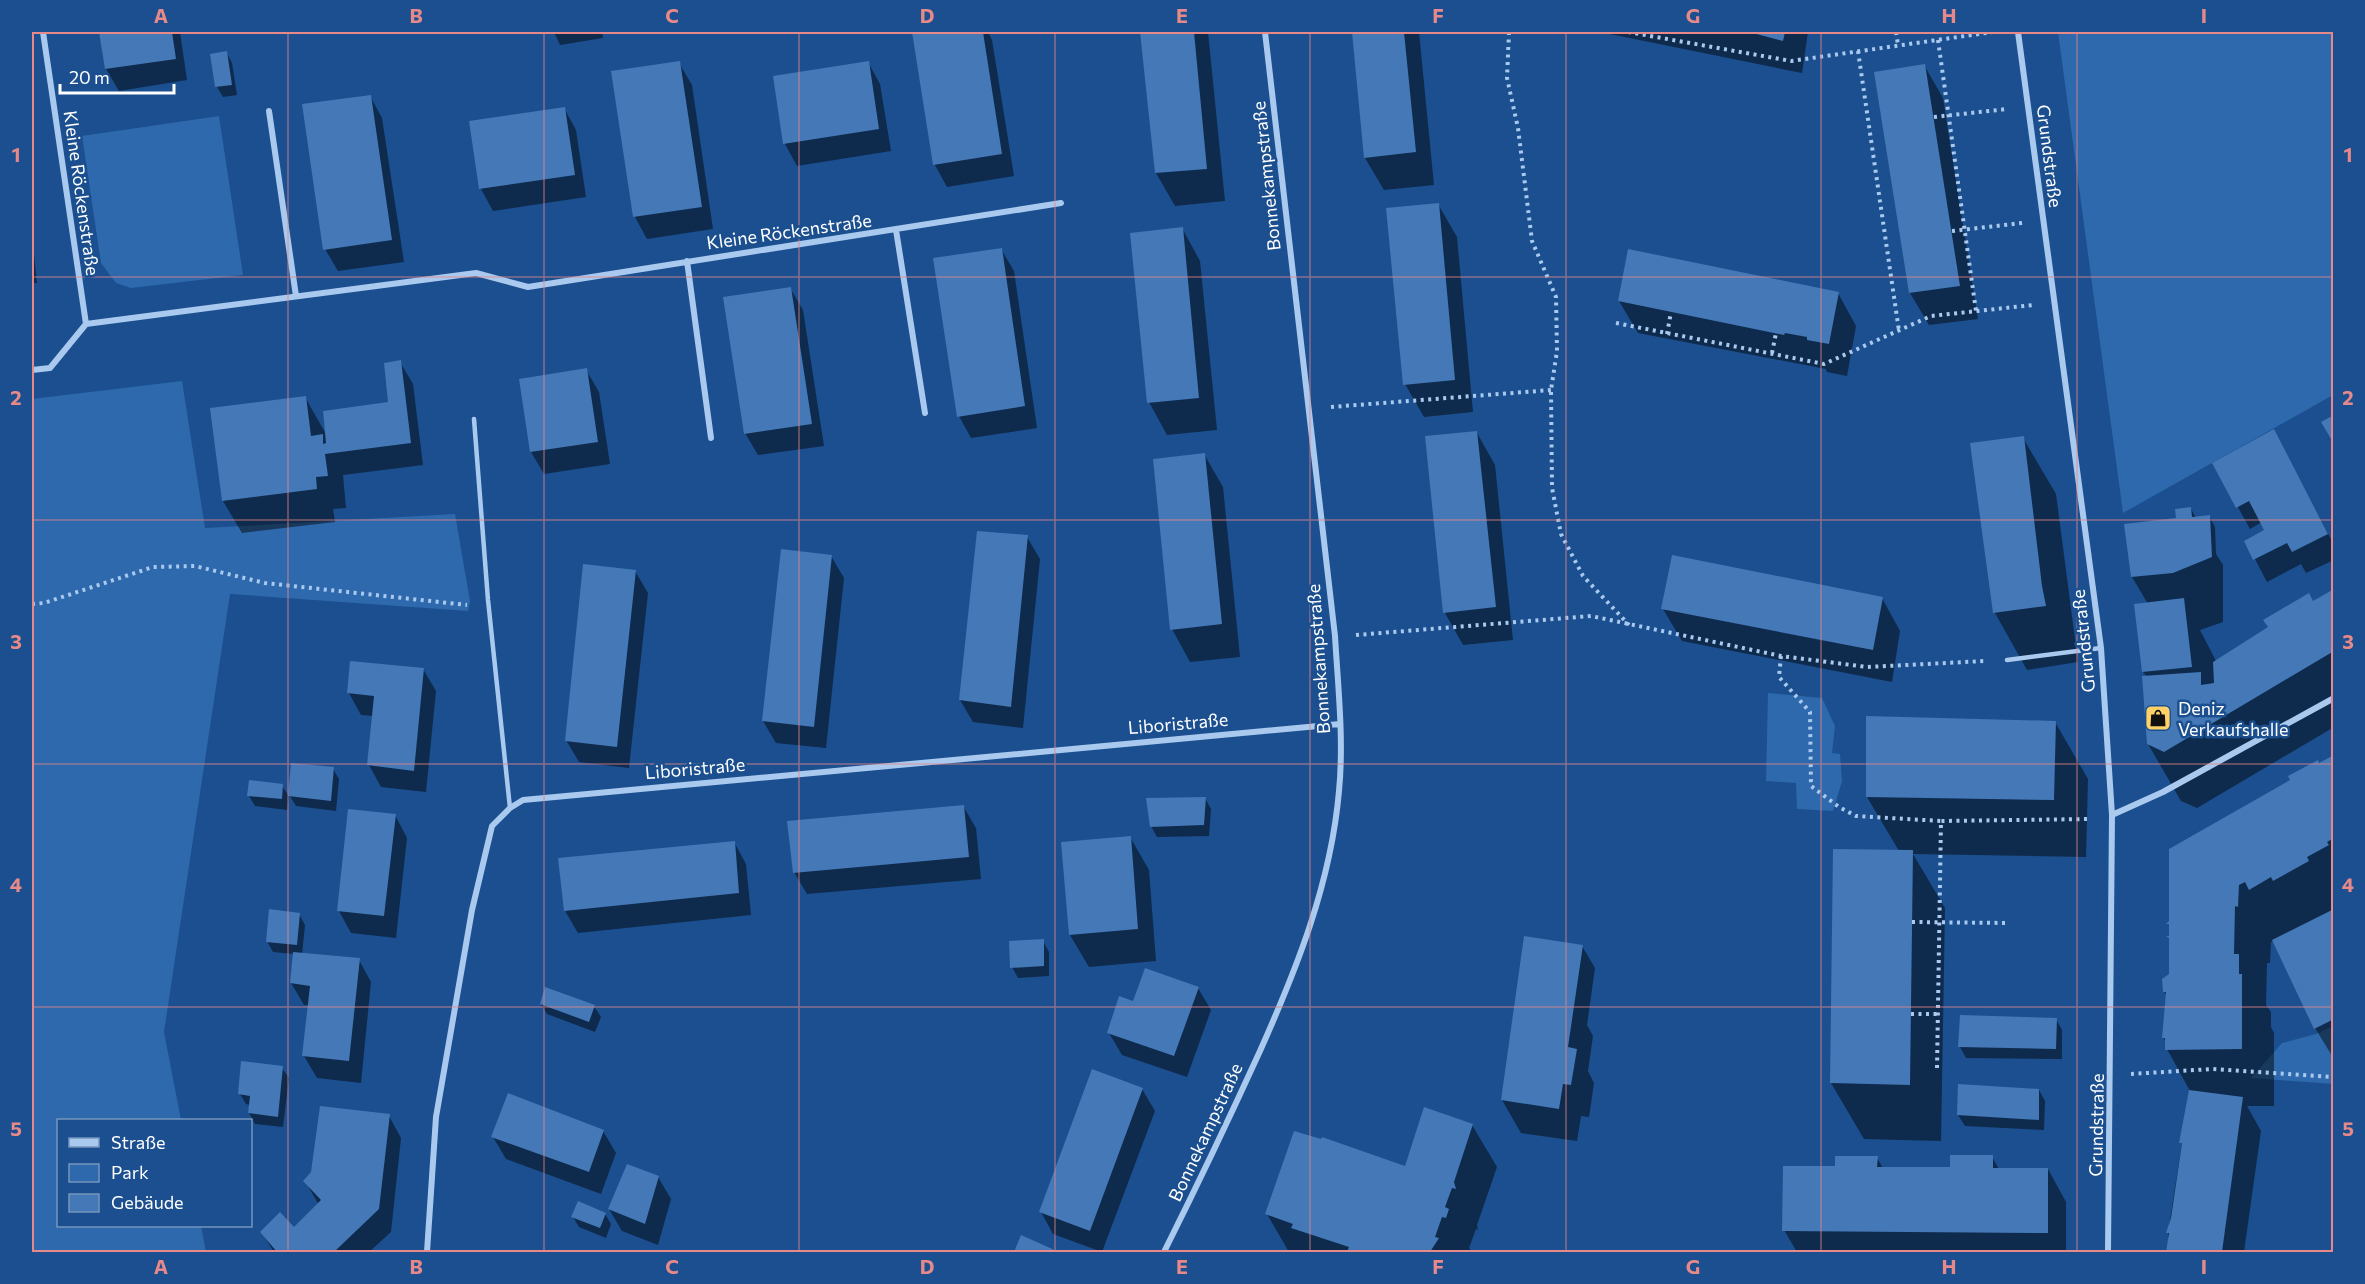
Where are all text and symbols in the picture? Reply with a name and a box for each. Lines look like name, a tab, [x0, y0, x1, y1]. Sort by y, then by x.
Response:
text: A	[154, 3, 168, 27]
text: B	[409, 3, 423, 27]
text: C	[665, 3, 679, 27]
text: D	[920, 3, 934, 27]
text: E	[1176, 3, 1188, 27]
text: F	[1432, 3, 1444, 27]
text: G	[1686, 3, 1700, 27]
text: H	[1942, 3, 1957, 27]
text: I	[2201, 3, 2207, 27]
scale bar	[60, 57, 174, 95]
text: 20 m	[69, 66, 110, 88]
street label: Bonnekampstraße	[1247, 100, 1285, 252]
street label: Grundstraße	[2033, 103, 2067, 209]
street label: Kleine Röckenstraße	[60, 109, 104, 277]
text: 1	[11, 142, 21, 166]
text: 1	[2343, 142, 2353, 166]
street label: Kleine Röckenstraße	[705, 209, 873, 253]
text: 2	[10, 385, 22, 409]
text: 2	[2342, 385, 2354, 409]
street label: Bonnekampstraße	[1302, 583, 1334, 735]
street label: Grundstraße	[2067, 588, 2099, 694]
text: 3	[10, 629, 22, 653]
text: 3	[2342, 629, 2354, 653]
place label: Deniz Verkaufshalle	[2178, 697, 2288, 740]
shop icon: Deniz Verkaufshalle	[2143, 703, 2173, 733]
street label: Liboristraße	[1127, 708, 1229, 738]
street label: Liboristraße	[644, 753, 746, 783]
text: 4	[10, 872, 22, 896]
text: 4	[2342, 872, 2354, 896]
street label: Bonnekampstraße	[1163, 1059, 1247, 1205]
street label: Grundstraße	[2084, 1073, 2108, 1177]
text: 5	[10, 1116, 22, 1140]
text: 5	[2342, 1116, 2354, 1140]
legend	[57, 1119, 252, 1227]
text: Straße	[111, 1131, 166, 1153]
text: Park	[111, 1161, 149, 1183]
text: Gebäude	[111, 1191, 184, 1213]
text: A	[154, 1254, 168, 1278]
text: B	[409, 1254, 423, 1278]
text: C	[665, 1254, 679, 1278]
text: D	[920, 1254, 934, 1278]
text: E	[1176, 1254, 1188, 1278]
text: F	[1432, 1254, 1444, 1278]
text: G	[1686, 1254, 1700, 1278]
text: H	[1942, 1254, 1957, 1278]
text: I	[2201, 1254, 2207, 1278]

